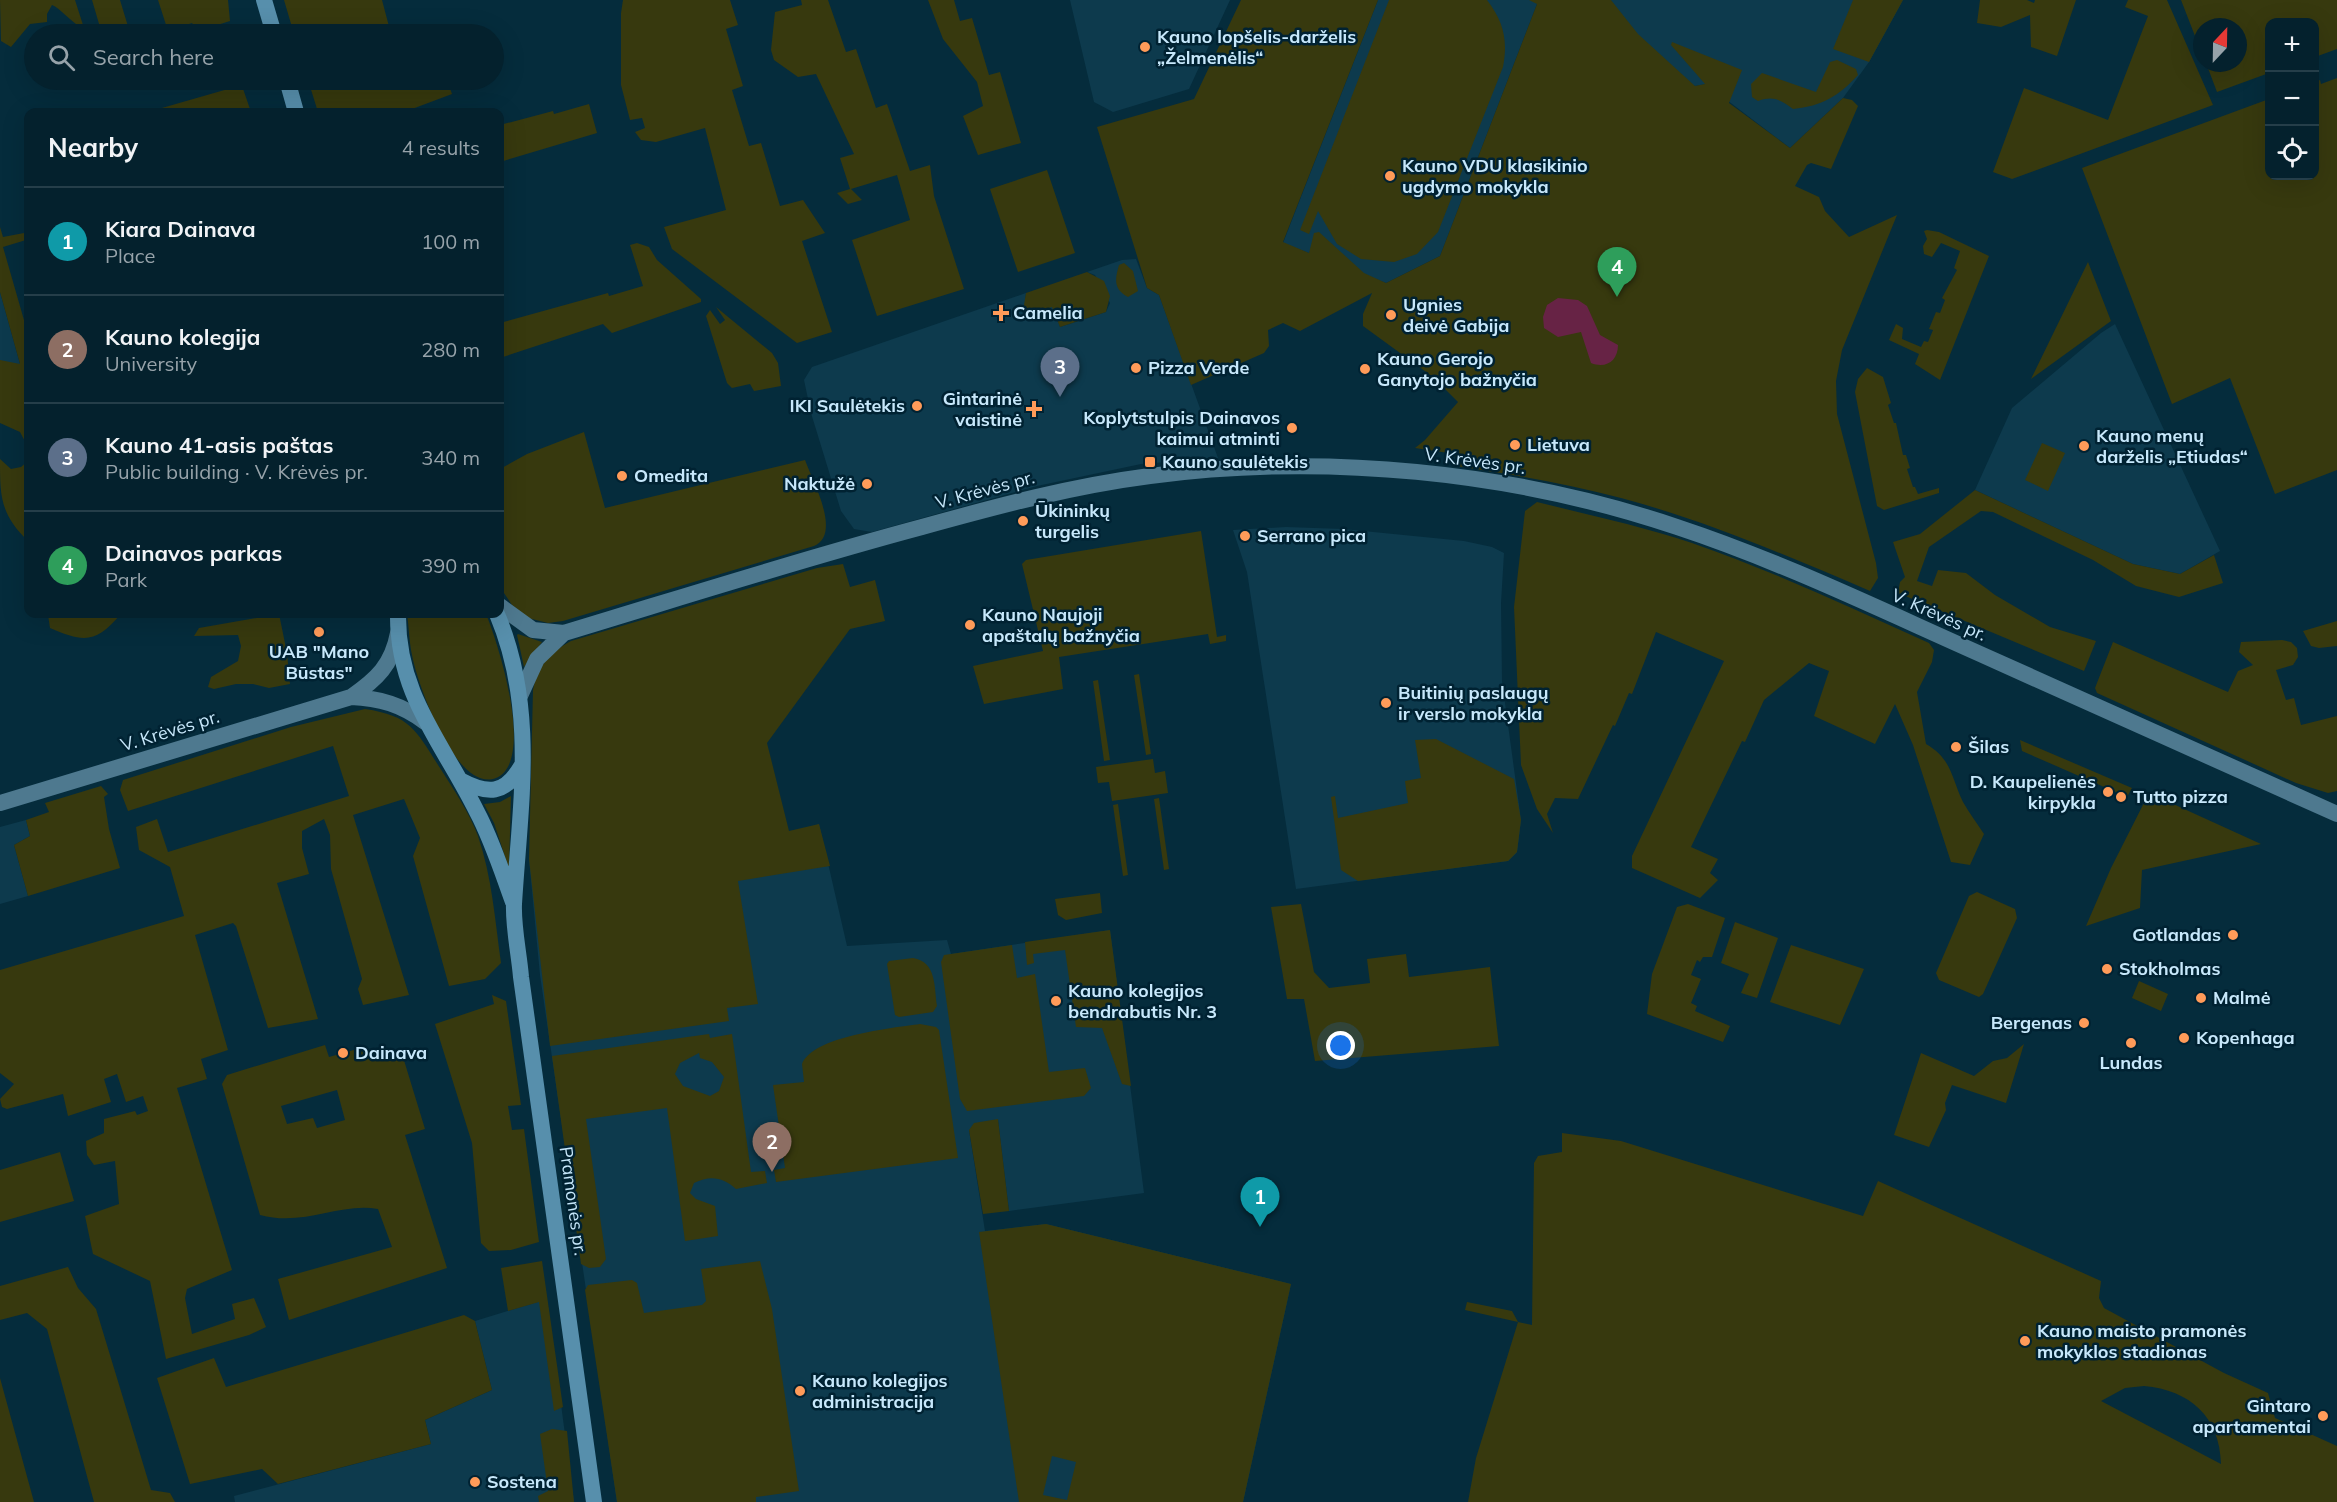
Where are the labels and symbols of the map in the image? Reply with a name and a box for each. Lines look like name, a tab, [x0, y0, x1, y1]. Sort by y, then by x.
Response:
north arrow	[2193, 18, 2247, 72]
place label: Kauno lopšelis-darželis „Želmenėlis“	[1157, 25, 1356, 69]
marker: Kauno lopšelis-darželis „Želmenėlis“	[1138, 40, 1152, 54]
place label: Kauno VDU klasikinio ugdymo mokykla	[1402, 154, 1588, 198]
marker: Kauno VDU klasikinio ugdymo mokykla	[1383, 169, 1397, 183]
pin: 4	[1598, 248, 1636, 297]
place label: Ugnies deivė Gabija	[1403, 293, 1509, 337]
place label: Camelia	[1013, 301, 1083, 324]
marker: Camelia	[994, 306, 1008, 320]
marker: Ugnies deivė Gabija	[1384, 308, 1398, 322]
place label: Kauno Gerojo Ganytojo bažnyčia	[1377, 347, 1537, 391]
pin: 3	[1040, 348, 1080, 397]
place label: Pizza Verde	[1148, 356, 1249, 379]
marker: Pizza Verde	[1129, 361, 1143, 375]
marker: Kauno Gerojo Ganytojo bažnyčia	[1358, 362, 1372, 376]
place label: Gintarinė vaistinė	[943, 387, 1022, 431]
place label: IKI Saulėtekis	[790, 394, 905, 417]
marker: IKI Saulėtekis	[910, 399, 924, 413]
marker: Gintarinė vaistinė	[1027, 402, 1041, 416]
place label: Koplytstulpis Dainavos kaimui atminti	[1083, 406, 1280, 450]
marker: Koplytstulpis Dainavos kaimui atminti	[1285, 421, 1299, 435]
place label: Kauno menų darželis „Etiudas“	[2096, 424, 2248, 468]
place label: Lietuva	[1527, 433, 1590, 456]
marker: Lietuva	[1508, 438, 1522, 452]
marker: Kauno menų darželis „Etiudas“	[2077, 439, 2091, 453]
street label: V. Krėvės pr.	[1423, 442, 1527, 479]
place label: Kauno saulėtekis	[1162, 450, 1308, 473]
marker: Kauno saulėtekis	[1143, 455, 1157, 469]
place label: Omedita	[634, 464, 708, 487]
street label: V. Krėvės pr.	[933, 465, 1037, 514]
marker: Omedita	[615, 469, 629, 483]
place label: Naktužė	[784, 472, 855, 495]
marker: Naktužė	[860, 477, 874, 491]
place label: Ūkininkų turgelis	[1035, 499, 1110, 543]
marker: Ūkininkų turgelis	[1016, 514, 1030, 528]
place label: Serrano pica	[1257, 524, 1366, 547]
marker: Serrano pica	[1238, 529, 1252, 543]
street label: V. Krėvės pr.	[1888, 583, 1990, 646]
place label: Kauno Naujoji apaštalų bažnyčia	[982, 603, 1140, 647]
marker: Kauno Naujoji apaštalų bažnyčia	[963, 618, 977, 632]
marker: UAB "Mano Būstas"	[312, 625, 326, 639]
place label: UAB "Mano Būstas"	[269, 640, 369, 684]
place label: Buitinių paslaugų ir verslo mokykla	[1398, 681, 1549, 725]
marker: Buitinių paslaugų ir verslo mokykla	[1379, 696, 1393, 710]
street label: V. Krėvės pr.	[118, 705, 222, 756]
place label: Šilas	[1968, 735, 2009, 758]
marker: Šilas	[1949, 740, 1963, 754]
place label: D. Kaupelienės kirpykla	[1970, 770, 2096, 814]
marker: D. Kaupelienės kirpykla	[2101, 785, 2115, 799]
place label: Tutto pizza	[2133, 785, 2228, 808]
marker: Tutto pizza	[2114, 790, 2128, 804]
place label: Gotlandas	[2132, 923, 2221, 946]
marker: Gotlandas	[2226, 928, 2240, 942]
place label: Stokholmas	[2119, 957, 2220, 980]
marker: Stokholmas	[2100, 962, 2114, 976]
place label: Kauno kolegijos bendrabutis Nr. 3	[1068, 979, 1217, 1023]
place label: Malmė	[2213, 986, 2271, 1009]
marker: Malmė	[2194, 991, 2208, 1005]
marker: Kauno kolegijos bendrabutis Nr. 3	[1049, 994, 1063, 1008]
place label: Bergenas	[1991, 1011, 2072, 1034]
marker: Bergenas	[2077, 1016, 2091, 1030]
place label: Kopenhaga	[2196, 1026, 2295, 1049]
your location	[1326, 1031, 1355, 1060]
marker: Kopenhaga	[2177, 1031, 2191, 1045]
marker: Lundas	[2124, 1036, 2138, 1050]
place label: Dainava	[355, 1041, 427, 1064]
marker: Dainava	[336, 1046, 350, 1060]
place label: Lundas	[2100, 1051, 2162, 1074]
pin: 2	[752, 1122, 792, 1172]
street label: Pramonės pr.	[554, 1145, 593, 1257]
pin: 1	[1240, 1178, 1280, 1227]
place label: Kauno maisto pramonės mokyklos stadionas	[2037, 1319, 2246, 1363]
marker: Kauno maisto pramonės mokyklos stadionas	[2018, 1334, 2032, 1348]
place label: Kauno kolegijos administracija	[812, 1369, 948, 1413]
marker: Kauno kolegijos administracija	[793, 1384, 807, 1398]
place label: Gintaro apartamentai	[2192, 1394, 2311, 1438]
marker: Gintaro apartamentai	[2316, 1409, 2330, 1423]
place label: Sostena	[487, 1470, 557, 1493]
marker: Sostena	[468, 1475, 482, 1489]

